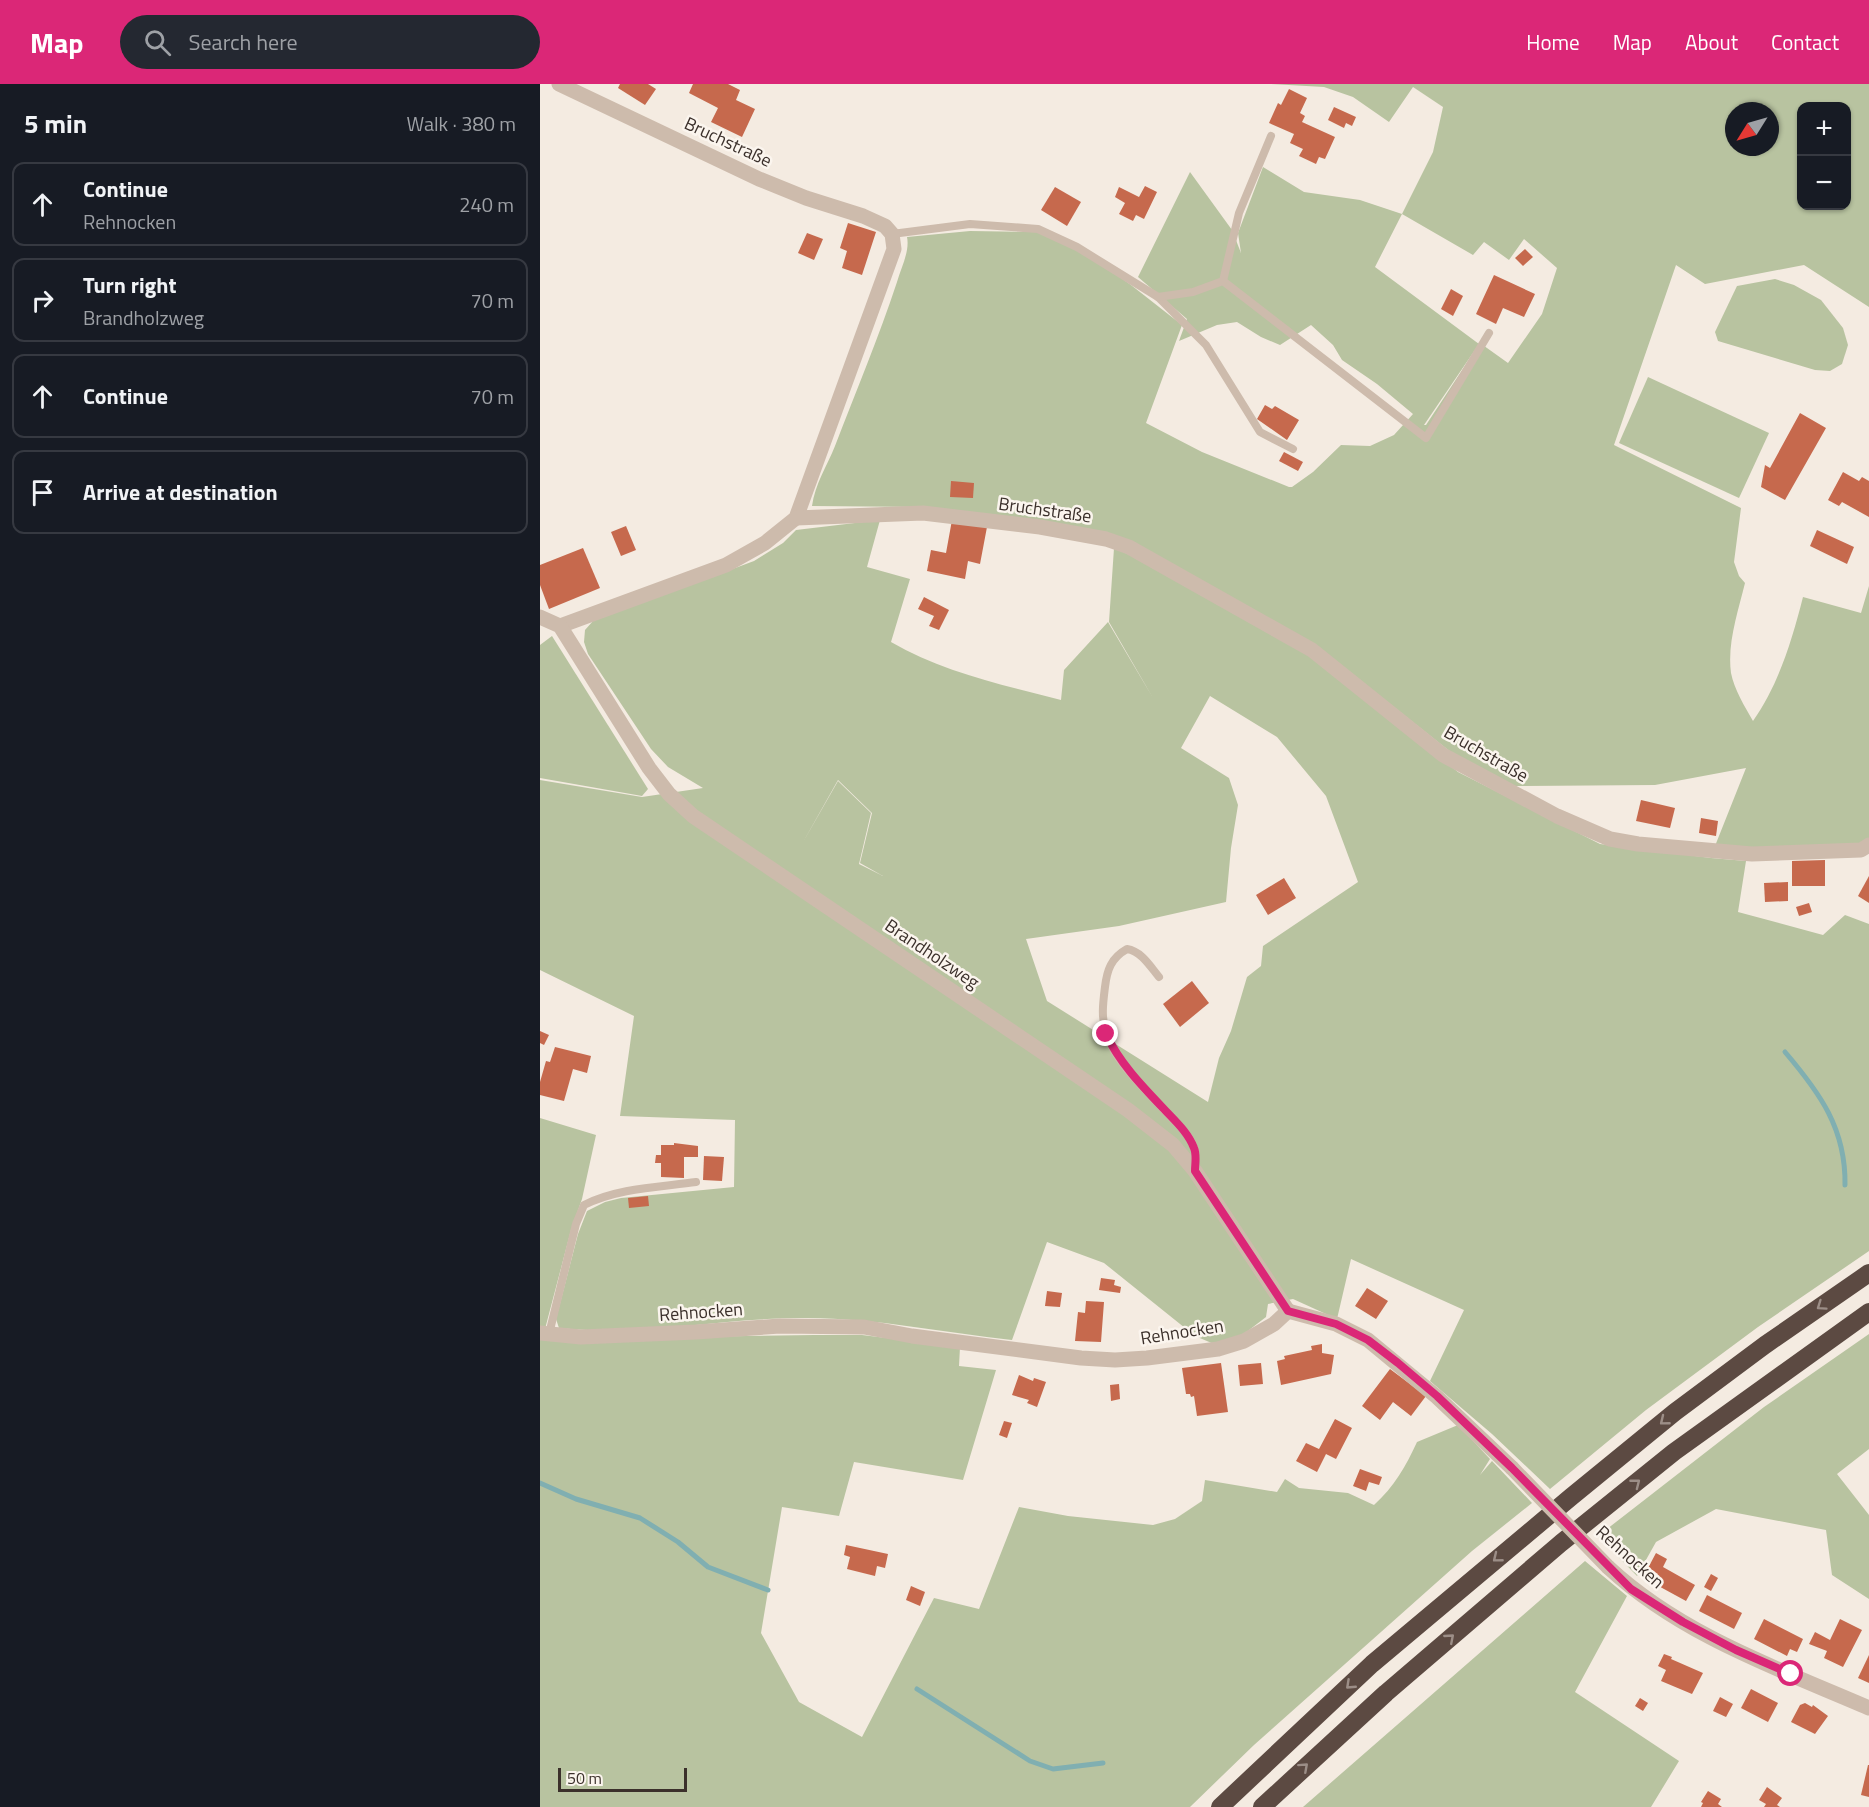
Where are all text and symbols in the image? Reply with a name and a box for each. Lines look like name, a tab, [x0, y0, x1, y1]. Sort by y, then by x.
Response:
search box	[120, 15, 540, 69]
text: Map	[30, 21, 84, 64]
text: Search here	[189, 25, 298, 59]
icon: search	[141, 26, 174, 59]
text: Home	[1526, 26, 1580, 58]
text: Map	[1613, 26, 1652, 58]
text: About	[1685, 26, 1738, 58]
text: Contact	[1771, 26, 1839, 58]
north arrow	[1725, 102, 1779, 156]
map controls	[1797, 102, 1851, 210]
button: +	[1797, 102, 1851, 156]
text: 5 min	[24, 104, 87, 143]
text: Walk · 380 m	[407, 108, 516, 139]
street label: Bruchstraße	[680, 110, 776, 174]
button: −	[1797, 156, 1851, 210]
text: Continue	[83, 172, 168, 206]
icon: ahead	[26, 188, 59, 221]
text: 240 m	[459, 189, 514, 220]
text: Rehnocken	[83, 206, 176, 237]
text: Turn right	[83, 268, 177, 302]
icon: right	[26, 284, 59, 317]
text: 70 m	[470, 285, 514, 316]
text: Brandholzweg	[83, 302, 204, 333]
text: Continue	[83, 379, 168, 413]
icon: ahead	[26, 380, 59, 413]
text: 70 m	[470, 381, 514, 412]
text: Arrive at destination	[83, 475, 278, 509]
icon: arrive	[26, 476, 59, 509]
street label: Bruchstraße	[997, 490, 1093, 529]
street label: Bruchstraße	[1439, 718, 1534, 789]
street label: Brandholzweg	[880, 912, 985, 995]
route end	[1092, 1020, 1118, 1046]
street label: Rehnocken	[658, 1295, 744, 1328]
one-way arrow	[1817, 1299, 1828, 1310]
street label: Rehnocken	[1138, 1312, 1225, 1351]
one-way arrow	[1659, 1414, 1670, 1425]
one-way arrow	[1629, 1479, 1640, 1490]
street label: Rehnocken	[1590, 1519, 1671, 1595]
one-way arrow	[1493, 1550, 1504, 1561]
one-way arrow	[1443, 1634, 1454, 1645]
route start	[1777, 1660, 1803, 1686]
one-way arrow	[1346, 1678, 1356, 1689]
one-way arrow	[1298, 1763, 1308, 1774]
scale bar	[558, 1765, 687, 1792]
text: 50 m	[567, 1766, 602, 1790]

